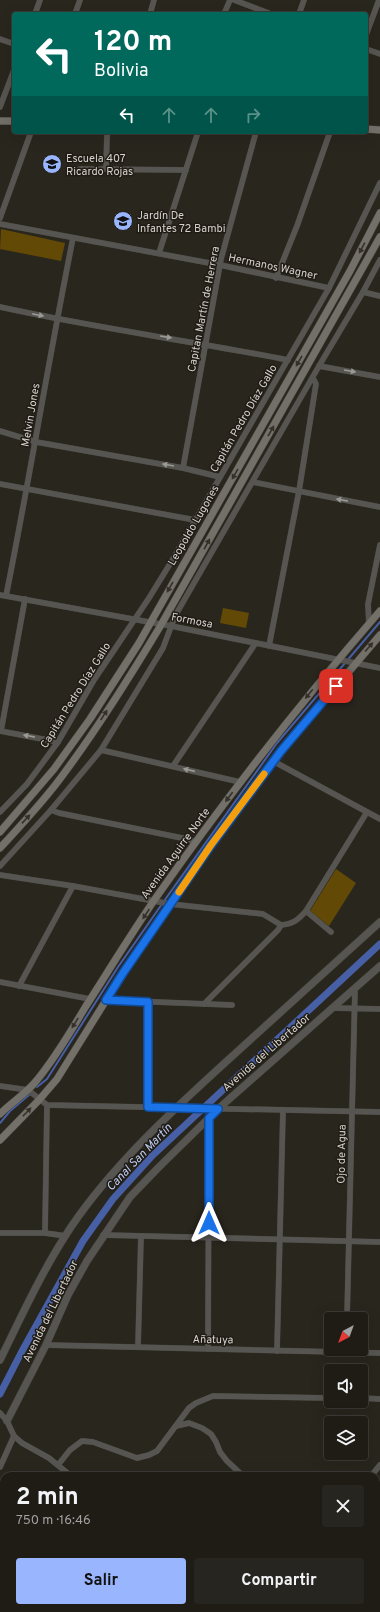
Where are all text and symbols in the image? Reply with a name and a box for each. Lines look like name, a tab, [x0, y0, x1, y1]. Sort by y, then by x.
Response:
text: 120 m	[94, 25, 172, 61]
icon: left	[28, 28, 80, 80]
text: Bolivia	[94, 60, 149, 83]
icon: left	[116, 104, 138, 126]
icon: ahead	[158, 104, 180, 126]
icon: ahead	[200, 104, 222, 126]
icon: right	[242, 104, 264, 126]
place label: Escuela 407 Ricardo Rojas	[66, 152, 133, 179]
school or university icon: Escuela 407 Ricardo Rojas	[41, 153, 63, 175]
place label: Jardín De Infantes 72 Bambi	[137, 209, 225, 236]
school or university icon: Jardín De Infantes 72 Bambi	[112, 210, 134, 232]
one-way arrow	[359, 242, 366, 253]
street label: Capitan Martín de Herrera	[185, 245, 223, 373]
street label: Hermanos Wagner	[227, 251, 319, 283]
one-way arrow	[32, 313, 44, 319]
one-way arrow	[160, 334, 172, 340]
one-way arrow	[295, 355, 302, 367]
street label: Capitán Pedro Díaz Gallo	[207, 362, 280, 475]
one-way arrow	[343, 369, 356, 375]
street label: Melvin Jones	[19, 382, 43, 448]
one-way arrow	[267, 425, 274, 437]
one-way arrow	[162, 462, 174, 468]
one-way arrow	[231, 468, 238, 480]
street label: Leopoldo Lugones	[165, 483, 223, 568]
one-way arrow	[336, 496, 348, 502]
one-way arrow	[203, 538, 210, 550]
one-way arrow	[167, 581, 174, 593]
street label: Formosa	[170, 610, 214, 632]
street label: Capitán Pedro Díaz Gallo	[38, 640, 114, 751]
one-way arrow	[365, 642, 374, 652]
pin	[319, 669, 353, 703]
icon: arrive	[325, 675, 347, 697]
one-way arrow	[305, 689, 314, 700]
one-way arrow	[100, 710, 108, 720]
one-way arrow	[23, 733, 35, 739]
one-way arrow	[182, 766, 195, 772]
one-way arrow	[225, 791, 233, 802]
street label: Avenida Aguirre Norte	[138, 805, 214, 902]
one-way arrow	[22, 814, 31, 824]
one-way arrow	[142, 908, 149, 920]
street label: Avenida del Libertador	[220, 1010, 314, 1095]
one-way arrow	[72, 1017, 79, 1029]
one-way arrow	[22, 1107, 32, 1117]
water label: Canal San Martín	[103, 1120, 176, 1195]
street label: Ojo de Agua	[334, 1124, 350, 1184]
position arrow	[188, 1202, 230, 1244]
street label: Avenida del Libertador	[20, 1257, 82, 1365]
north arrow	[324, 1312, 368, 1356]
map controls	[324, 1312, 368, 1460]
street label: Añatuya	[192, 1333, 234, 1347]
button: sound	[324, 1364, 368, 1408]
button: layers	[324, 1416, 368, 1460]
text: 2 min	[16, 1483, 79, 1513]
button: close	[322, 1485, 364, 1527]
text: 750 m · 16:46	[16, 1513, 91, 1529]
button: Salir	[16, 1558, 186, 1604]
button: Compartir	[194, 1558, 364, 1604]

